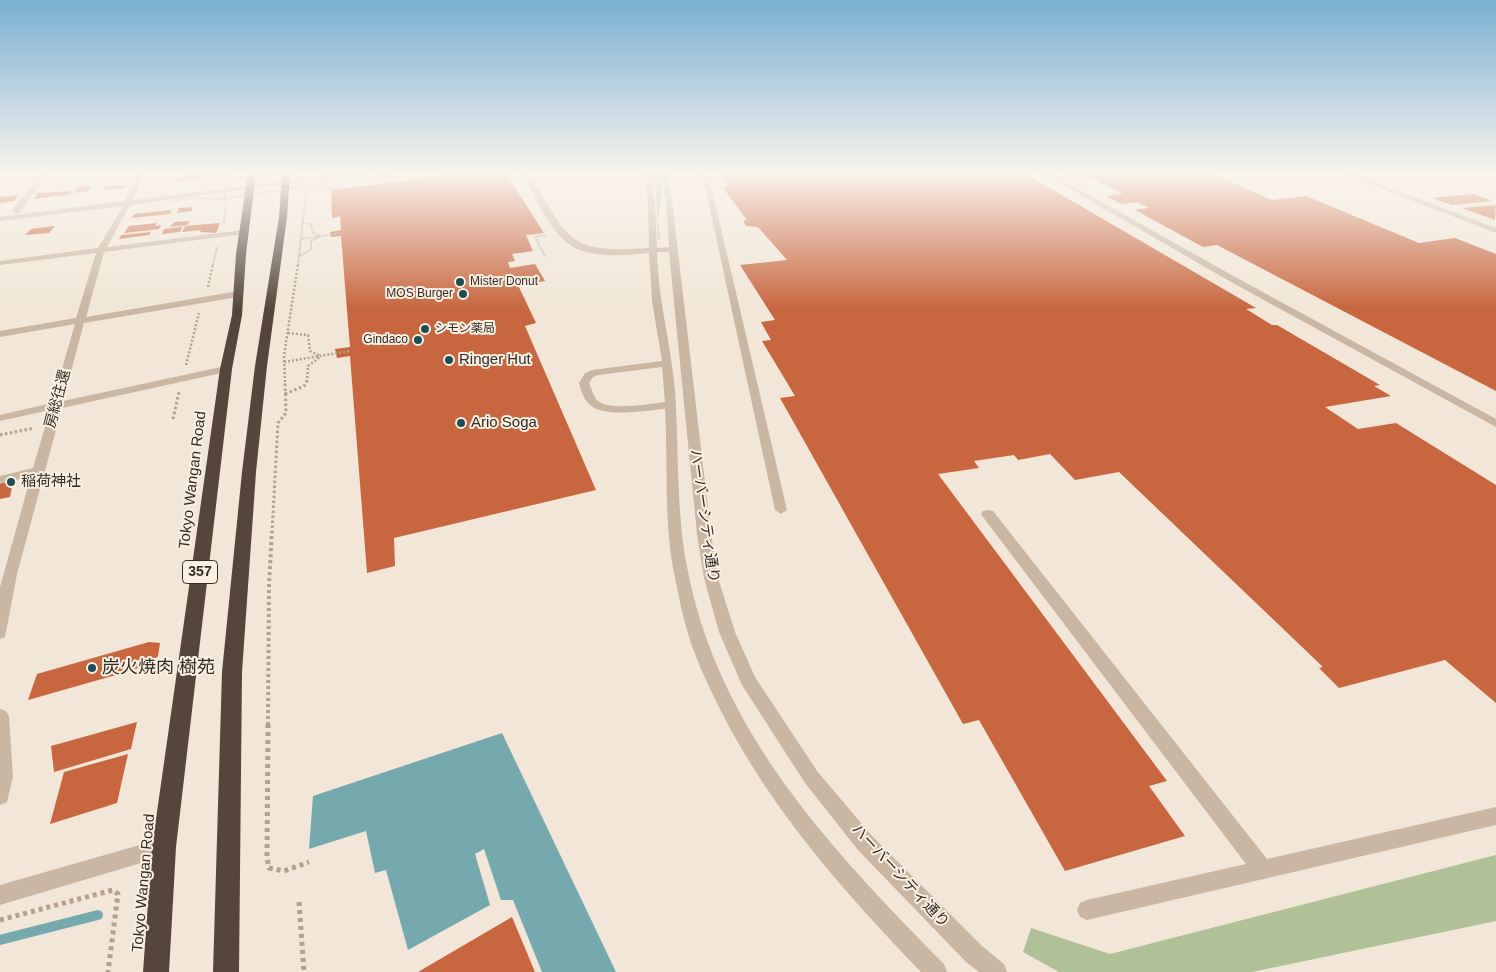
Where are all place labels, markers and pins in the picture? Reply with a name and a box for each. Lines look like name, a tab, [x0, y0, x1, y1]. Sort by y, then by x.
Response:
place label: Mister Donut	[470, 275, 538, 289]
marker: Mister Donut	[454, 276, 466, 288]
place label: MOS Burger	[386, 287, 453, 301]
marker: MOS Burger	[457, 288, 469, 300]
place label: シモン薬局	[435, 322, 495, 336]
marker: シモン薬局	[419, 323, 431, 335]
place label: Gindaco	[363, 333, 408, 347]
marker: Gindaco	[412, 334, 424, 346]
place label: Ringer Hut	[459, 351, 531, 369]
marker: Ringer Hut	[443, 354, 455, 366]
place label: Ario Soga	[471, 414, 537, 432]
marker: Ario Soga	[455, 417, 467, 429]
place label: 稲荷神社	[21, 473, 81, 491]
marker: 稲荷神社	[5, 476, 17, 488]
place label: 炭火焼肉 樹苑	[102, 657, 215, 679]
marker: 炭火焼肉 樹苑	[86, 662, 98, 674]

